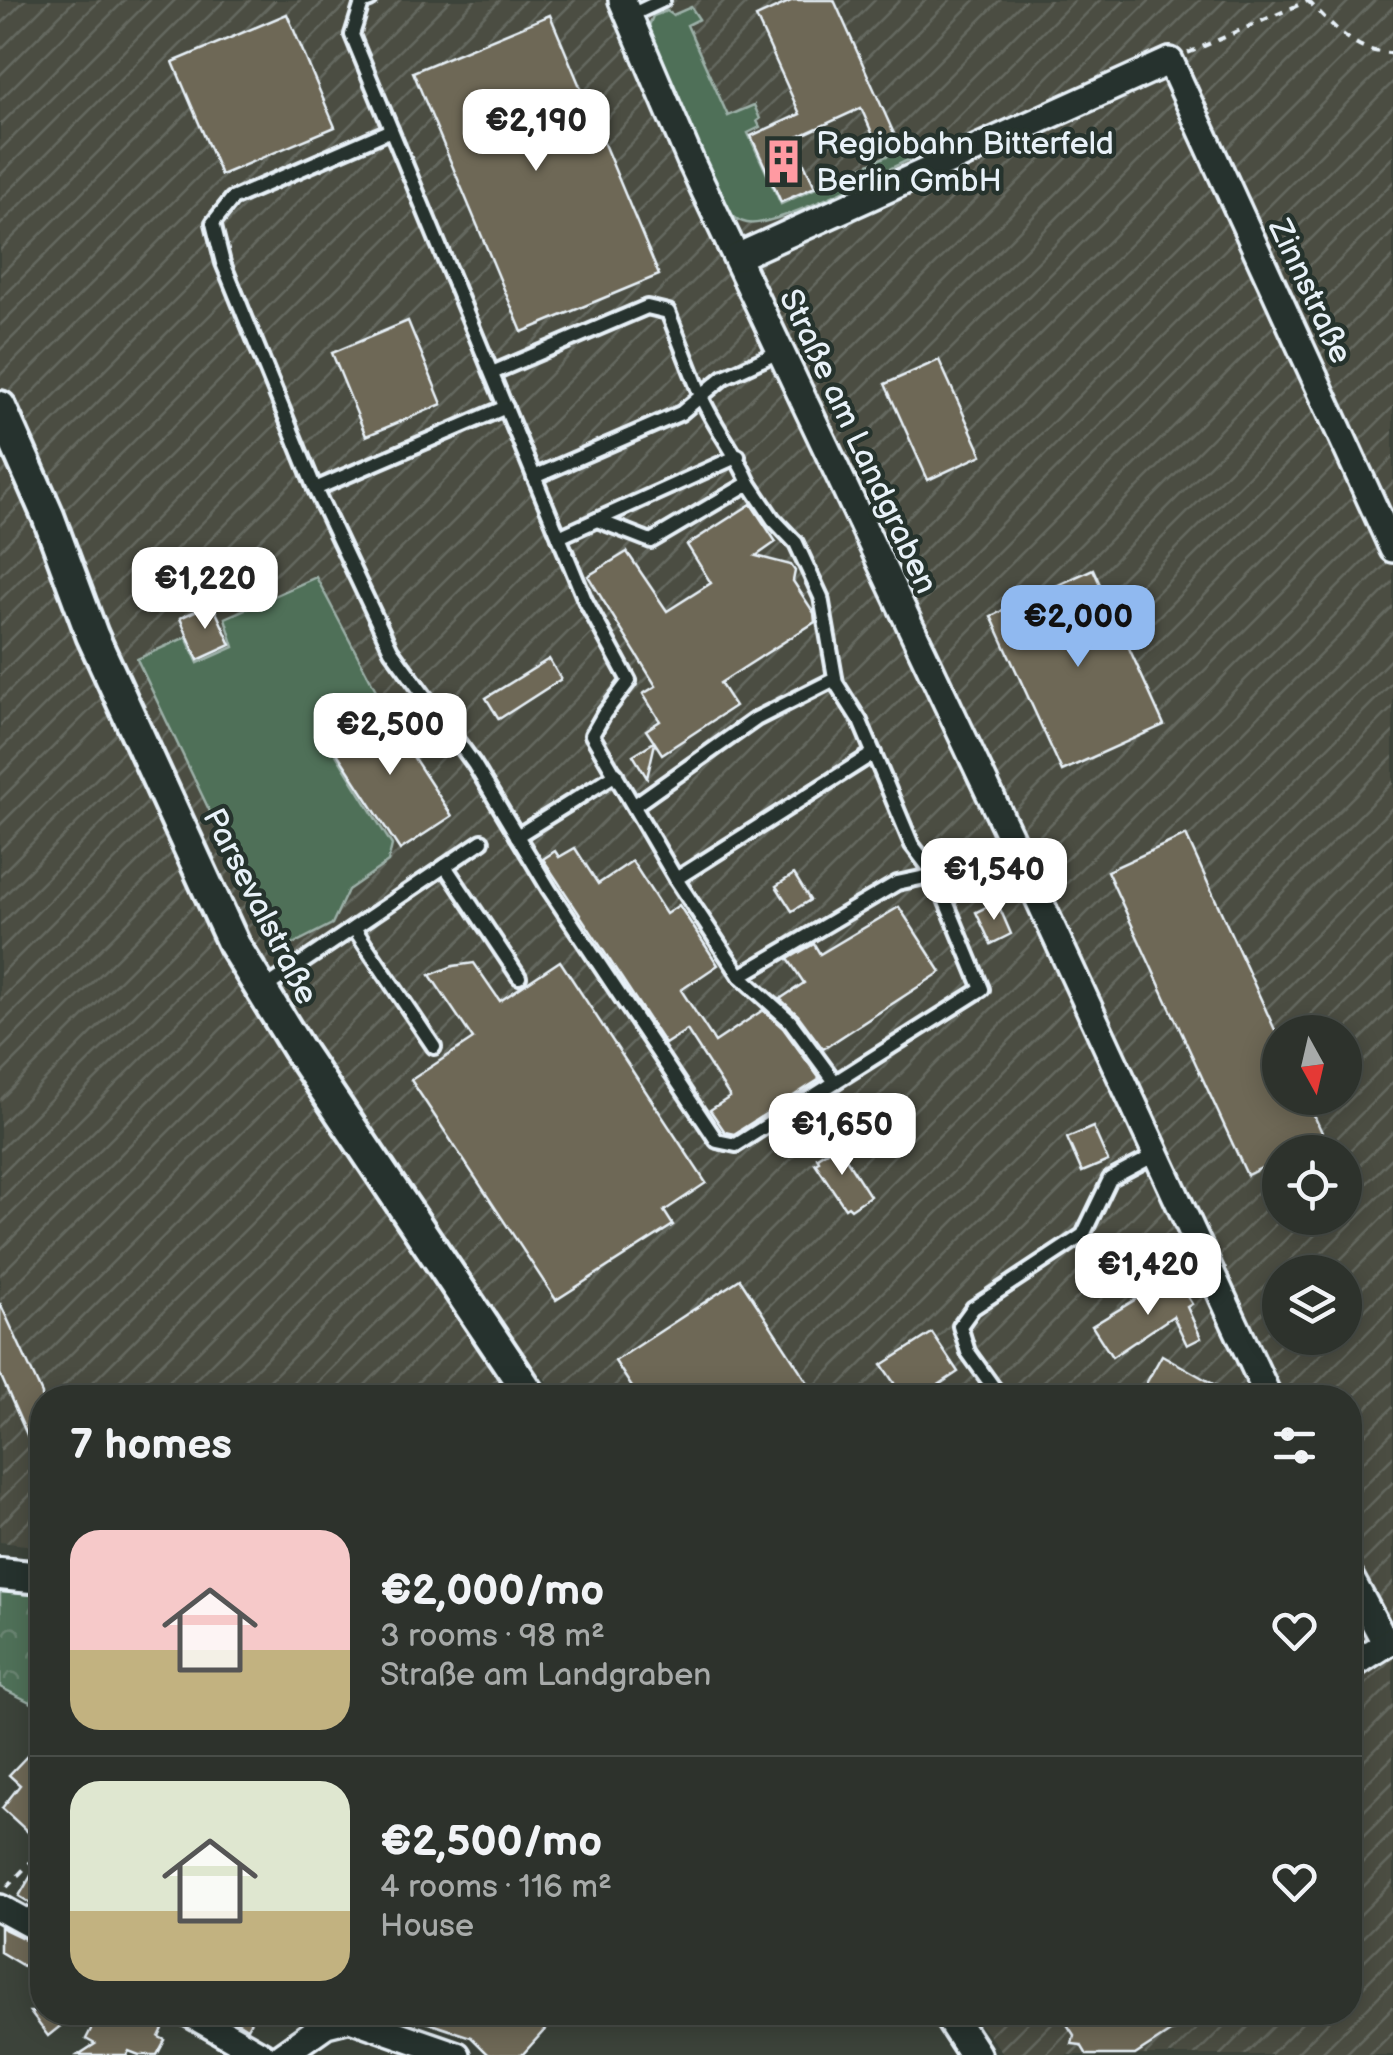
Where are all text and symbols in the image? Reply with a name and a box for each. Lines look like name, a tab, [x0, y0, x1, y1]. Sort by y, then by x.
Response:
pin: €2,190	[455, 89, 617, 174]
text: €2,190	[485, 102, 587, 141]
place label: Regiobahn Bitterfeld Berlin GmbH	[816, 125, 1114, 201]
building icon: Regiobahn Bitterfeld Berlin GmbH	[759, 137, 807, 185]
street label: Zinnstraße	[1259, 212, 1360, 370]
street label: Straße am Landgraben	[770, 283, 945, 600]
pin: €1,220	[124, 547, 286, 632]
text: €1,220	[154, 560, 256, 599]
pin: €2,000	[997, 585, 1159, 670]
text: €2,000	[1023, 598, 1133, 637]
pin: €2,500	[309, 693, 471, 778]
text: €2,500	[336, 706, 444, 745]
street label: Parsevalstraße	[193, 802, 326, 1011]
pin: €1,540	[913, 838, 1075, 923]
text: €1,540	[943, 851, 1045, 890]
north arrow	[1262, 1015, 1362, 1115]
map controls	[1262, 1015, 1362, 1355]
pin: €1,650	[761, 1093, 923, 1178]
text: €1,650	[791, 1106, 893, 1145]
button: locate	[1262, 1135, 1362, 1235]
pin: €1,420	[1067, 1233, 1229, 1318]
text: €1,420	[1097, 1246, 1199, 1285]
button: layers	[1262, 1255, 1362, 1355]
icon: filters	[1267, 1418, 1322, 1473]
text: 7 homes	[70, 1420, 232, 1471]
text: €2,000/mo	[380, 1566, 604, 1617]
icon: home	[150, 1570, 270, 1690]
icon: heart	[1267, 1603, 1322, 1658]
text: 3 rooms · 98 m²	[380, 1617, 605, 1656]
text: Straße am Landgraben	[380, 1656, 711, 1695]
text: €2,500/mo	[380, 1817, 602, 1868]
icon: home	[150, 1821, 270, 1941]
icon: heart	[1267, 1854, 1322, 1909]
text: 4 rooms · 116 m²	[380, 1868, 612, 1907]
text: House	[380, 1907, 474, 1946]

